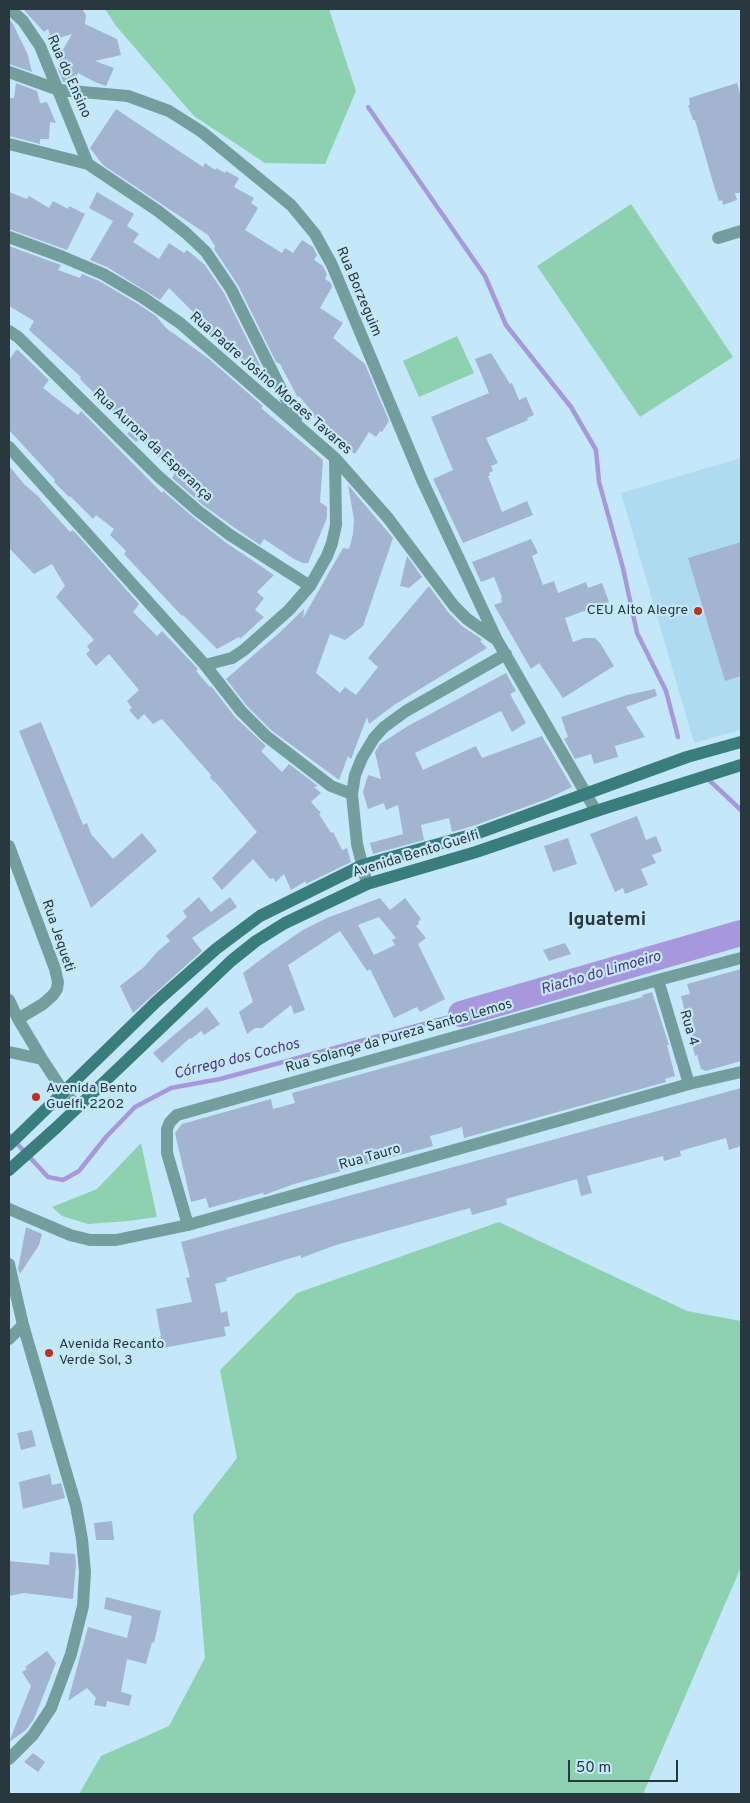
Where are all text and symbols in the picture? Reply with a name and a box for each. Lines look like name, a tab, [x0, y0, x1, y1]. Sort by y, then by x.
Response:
street label: Rua do Ensino	[42, 33, 94, 121]
street label: Rua Borzeguim	[332, 245, 384, 339]
street label: Rua Padre Josino Moraes Tavares	[185, 309, 355, 459]
street label: Rua Aurora da Esperança	[89, 386, 215, 506]
place label: CEU Alto Alegre	[587, 603, 688, 619]
marker: CEU Alto Alegre	[692, 605, 704, 617]
street label: Avenida Bento Guelfi	[351, 828, 481, 882]
street label: Rua Jequeti	[37, 898, 77, 974]
district label: Iguatemi	[568, 910, 646, 932]
water label: Riacho do Limoeiro	[539, 948, 663, 1000]
street label: Rua Solange da Pureza Santos Lemos	[284, 997, 514, 1077]
street label: Rua 4	[675, 1008, 701, 1048]
water label: Córrego dos Cochos	[172, 1036, 302, 1084]
place label: Avenida Bento Guelfi, 2202	[46, 1081, 137, 1114]
marker: Avenida Bento Guelfi, 2202	[30, 1091, 42, 1103]
street label: Rua Tauro	[337, 1141, 403, 1175]
place label: Avenida Recanto Verde Sol, 3	[59, 1337, 164, 1370]
marker: Avenida Recanto Verde Sol, 3	[43, 1347, 55, 1359]
scale bar	[570, 1750, 680, 1782]
text: 50 m	[576, 1759, 611, 1778]

